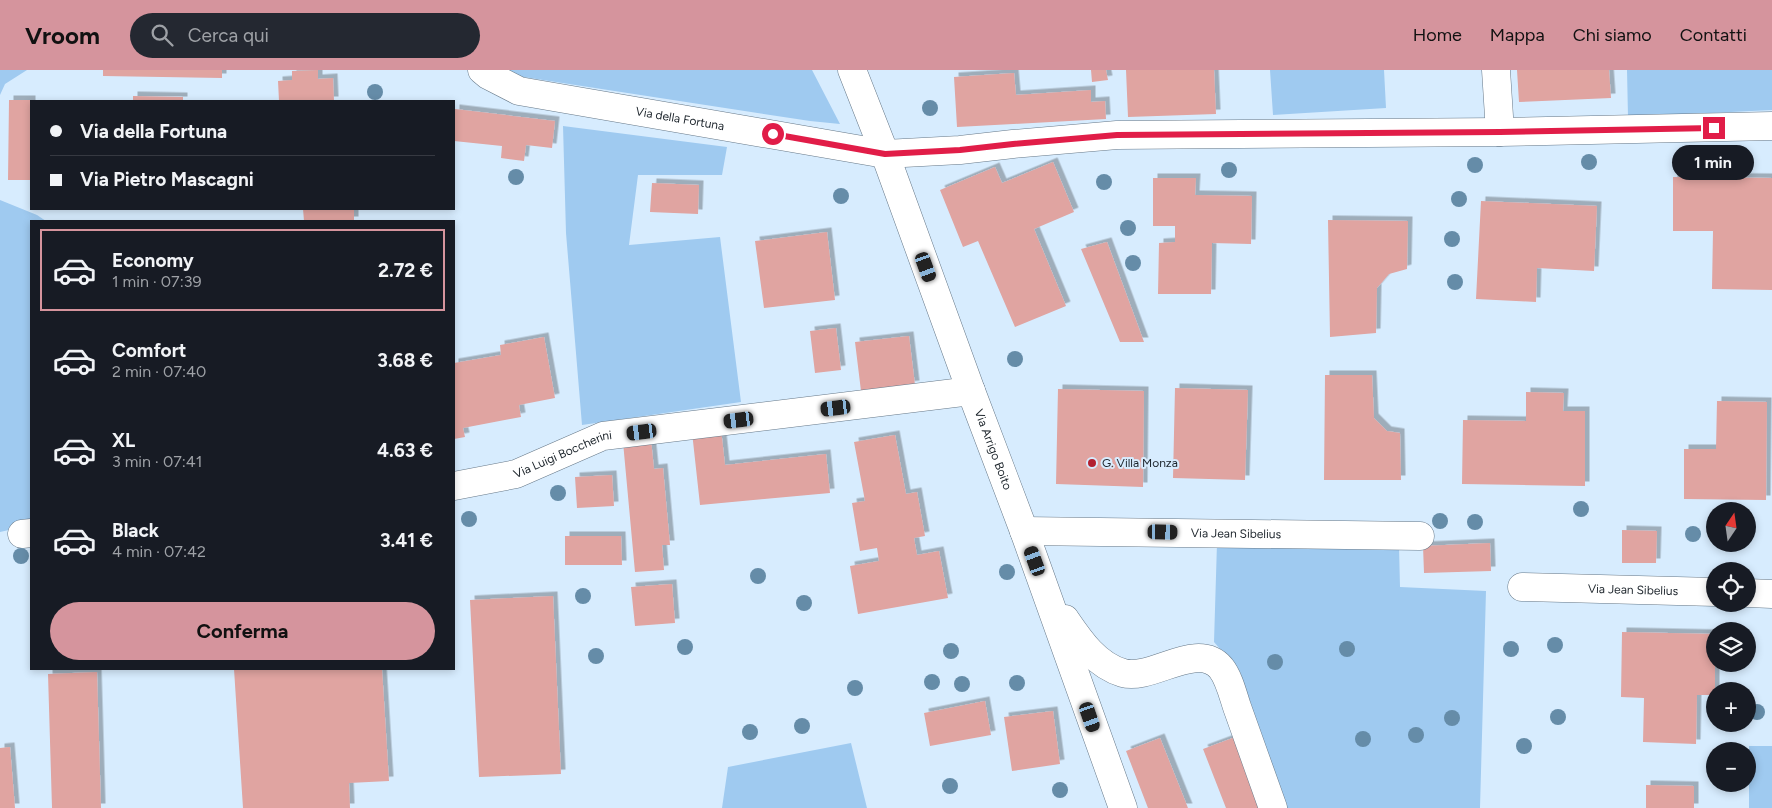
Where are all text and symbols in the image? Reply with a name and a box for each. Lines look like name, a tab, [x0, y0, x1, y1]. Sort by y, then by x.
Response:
search box	[130, 13, 480, 58]
text: Vroom	[25, 21, 100, 50]
icon: search	[148, 21, 176, 49]
text: Cerca qui	[188, 24, 269, 47]
text: Home	[1413, 24, 1462, 46]
text: Mappa	[1490, 24, 1545, 46]
text: Chi siamo	[1573, 24, 1652, 46]
text: Contatti	[1680, 24, 1747, 46]
street label: Via della Fortuna	[635, 104, 725, 133]
route end	[1703, 117, 1725, 139]
text: Via della Fortuna	[80, 120, 227, 143]
route start	[762, 123, 784, 145]
callout: 1 min	[1673, 146, 1755, 180]
text: 1 min	[1694, 153, 1732, 172]
text: Via Pietro Mascagni	[80, 168, 254, 191]
icon: car	[52, 248, 97, 293]
text: Economy	[112, 249, 194, 272]
car	[913, 250, 938, 284]
text: 2.72 €	[378, 259, 433, 282]
text: 1 min · 07:39	[112, 272, 201, 291]
icon: car	[52, 338, 97, 383]
text: Comfort	[112, 339, 187, 362]
text: 3.68 €	[377, 349, 433, 372]
text: 2 min · 07:40	[112, 362, 206, 381]
car	[820, 399, 851, 417]
street label: Via Arrigo Boito	[972, 407, 1015, 492]
car	[723, 411, 754, 429]
car	[626, 423, 657, 441]
icon: car	[52, 428, 97, 473]
street label: Via Luigi Boccherini	[511, 428, 613, 481]
text: XL	[112, 429, 135, 452]
text: 4.63 €	[377, 439, 433, 462]
text: 3 min · 07:41	[112, 452, 202, 471]
place label: G. Villa Monza	[1102, 456, 1178, 470]
marker: G. Villa Monza	[1086, 457, 1098, 469]
north arrow	[1706, 502, 1756, 552]
map controls	[1706, 502, 1756, 792]
icon: car	[52, 518, 97, 563]
text: Black	[112, 519, 159, 542]
car	[1147, 524, 1178, 540]
street label: Via Jean Sibelius	[1191, 526, 1282, 541]
text: 3.41 €	[380, 529, 433, 552]
text: 4 min · 07:42	[112, 542, 206, 561]
car	[1022, 544, 1047, 578]
button: locate	[1706, 562, 1756, 612]
street label: Via Jean Sibelius	[1588, 582, 1679, 598]
button: Conferma	[50, 602, 435, 660]
button: layers	[1706, 622, 1756, 672]
button: +	[1706, 682, 1756, 732]
car	[1078, 700, 1101, 734]
button: −	[1706, 742, 1756, 792]

